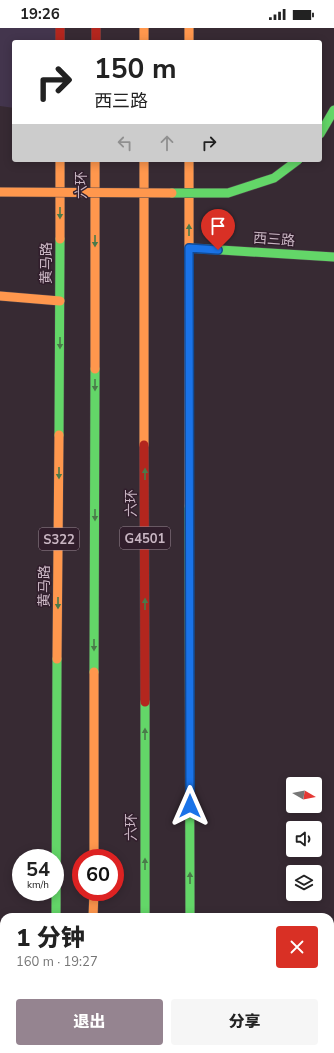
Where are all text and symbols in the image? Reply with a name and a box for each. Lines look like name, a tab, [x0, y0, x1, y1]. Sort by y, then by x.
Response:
text: 19:26	[20, 4, 60, 24]
text: 150 m	[94, 50, 177, 88]
icon: right	[28, 56, 80, 108]
text: 西三路	[94, 89, 148, 113]
icon: left	[114, 132, 136, 154]
icon: ahead	[156, 132, 178, 154]
icon: right	[198, 132, 220, 154]
street label: 六环	[72, 171, 91, 199]
one-way arrow	[57, 207, 63, 220]
pin	[201, 209, 235, 250]
icon: arrive	[207, 215, 229, 237]
one-way arrow	[186, 223, 192, 236]
street label: 西三路	[252, 229, 296, 250]
one-way arrow	[92, 235, 98, 248]
street label: 黄马路	[37, 242, 56, 284]
one-way arrow	[57, 337, 63, 350]
one-way arrow	[92, 379, 98, 392]
one-way arrow	[56, 467, 62, 480]
one-way arrow	[142, 467, 148, 480]
street label: 六环	[122, 489, 141, 517]
one-way arrow	[92, 509, 98, 522]
road number: G4501	[120, 527, 170, 549]
road number: S322	[39, 528, 79, 550]
street label: 黄马路	[35, 565, 54, 607]
one-way arrow	[55, 597, 61, 610]
one-way arrow	[142, 597, 148, 610]
one-way arrow	[91, 639, 97, 652]
one-way arrow	[142, 727, 148, 740]
north arrow	[286, 777, 322, 813]
map controls	[286, 777, 322, 901]
position arrow	[169, 785, 211, 827]
street label: 六环	[122, 813, 141, 841]
button: sound	[286, 821, 322, 857]
speed limit sign: 60	[72, 849, 124, 901]
text: 54	[26, 856, 50, 883]
one-way arrow	[142, 857, 148, 870]
button: layers	[286, 865, 322, 901]
one-way arrow	[187, 871, 193, 884]
text: km/h	[27, 878, 49, 892]
text: 1 分钟	[16, 922, 85, 954]
button: close	[276, 926, 318, 968]
text: 160 m · 19:27	[16, 953, 98, 971]
button: 退出	[16, 999, 163, 1045]
button: 分享	[171, 999, 318, 1045]

